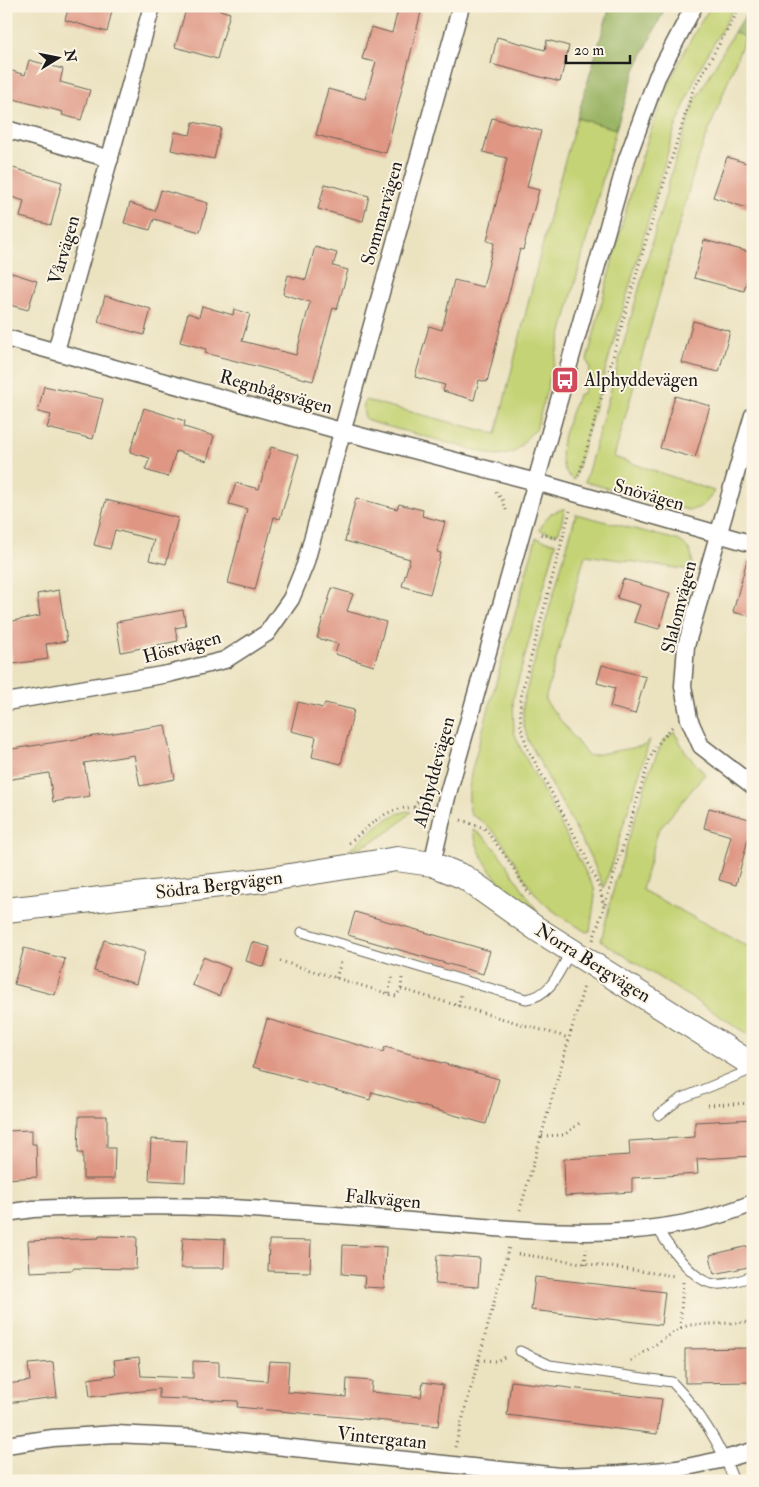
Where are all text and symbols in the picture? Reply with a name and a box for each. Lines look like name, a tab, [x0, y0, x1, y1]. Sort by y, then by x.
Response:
north arrow	[32, 32, 82, 82]
scale bar	[566, 32, 630, 64]
text: 20 m	[574, 41, 604, 60]
text: N	[61, 47, 80, 64]
street label: Sommarvägen	[356, 158, 408, 268]
street label: Vårvägen	[43, 212, 85, 287]
street label: Regnbågsvägen	[217, 364, 335, 420]
bus stop icon: Alphyddevägen	[550, 365, 580, 395]
place label: Alphyddevägen	[583, 368, 698, 393]
street label: Snövägen	[611, 473, 687, 517]
street label: Slalomvägen	[656, 558, 702, 656]
street label: Höstvägen	[140, 625, 224, 669]
street label: Alphyddevägen	[407, 714, 461, 831]
street label: Södra Bergvägen	[154, 865, 284, 905]
street label: Norra Bergvägen	[531, 918, 655, 1008]
street label: Falkvägen	[344, 1184, 422, 1214]
street label: Vintergatan	[336, 1421, 428, 1455]

